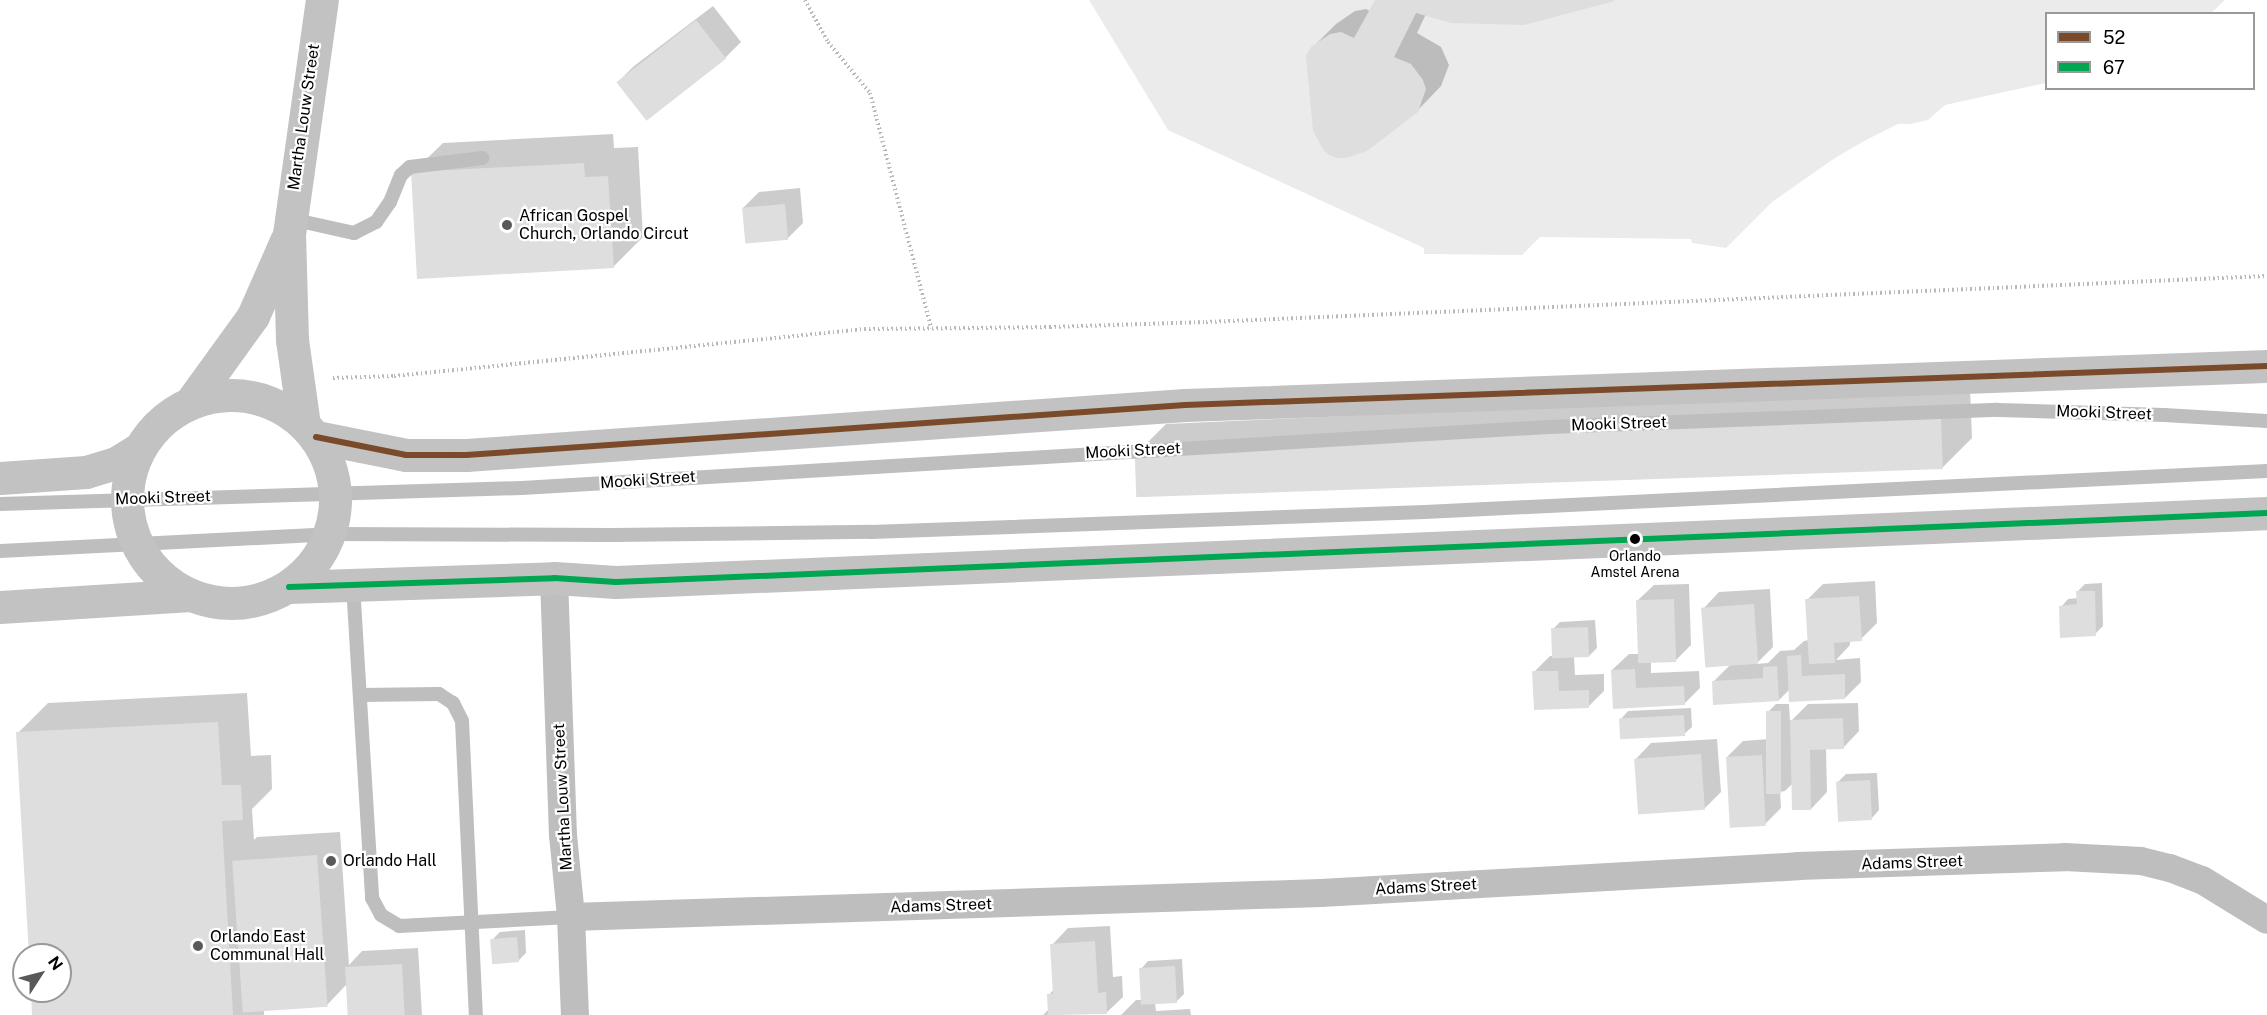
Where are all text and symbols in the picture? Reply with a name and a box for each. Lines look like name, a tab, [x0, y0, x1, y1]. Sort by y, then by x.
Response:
legend	[2045, 12, 2255, 90]
text: 52	[2103, 27, 2125, 48]
street label: Martha Louw Street	[284, 43, 324, 191]
text: 67	[2103, 57, 2125, 78]
place label: African Gospel Church, Orlando Circut	[519, 206, 689, 244]
marker: African Gospel Church, Orlando Circut	[500, 218, 514, 232]
street label: Mooki Street	[2056, 402, 2152, 424]
street label: Mooki Street	[1571, 413, 1667, 435]
street label: Mooki Street	[1085, 439, 1181, 463]
street label: Mooki Street	[600, 467, 696, 493]
street label: Mooki Street	[115, 487, 211, 509]
marker: Orlando Amstel Arena	[1629, 533, 1641, 545]
place label: Orlando Amstel Arena	[1591, 548, 1679, 580]
street label: Martha Louw Street	[550, 723, 576, 871]
place label: Orlando Hall	[343, 851, 437, 871]
street label: Adams Street	[1861, 852, 1963, 874]
marker: Orlando Hall	[324, 854, 338, 868]
street label: Adams Street	[1375, 875, 1477, 899]
street label: Adams Street	[890, 895, 992, 917]
place label: Orlando East Communal Hall	[210, 927, 324, 965]
marker: Orlando East Communal Hall	[191, 939, 205, 953]
north arrow	[12, 943, 72, 1003]
text: N	[44, 953, 67, 974]

